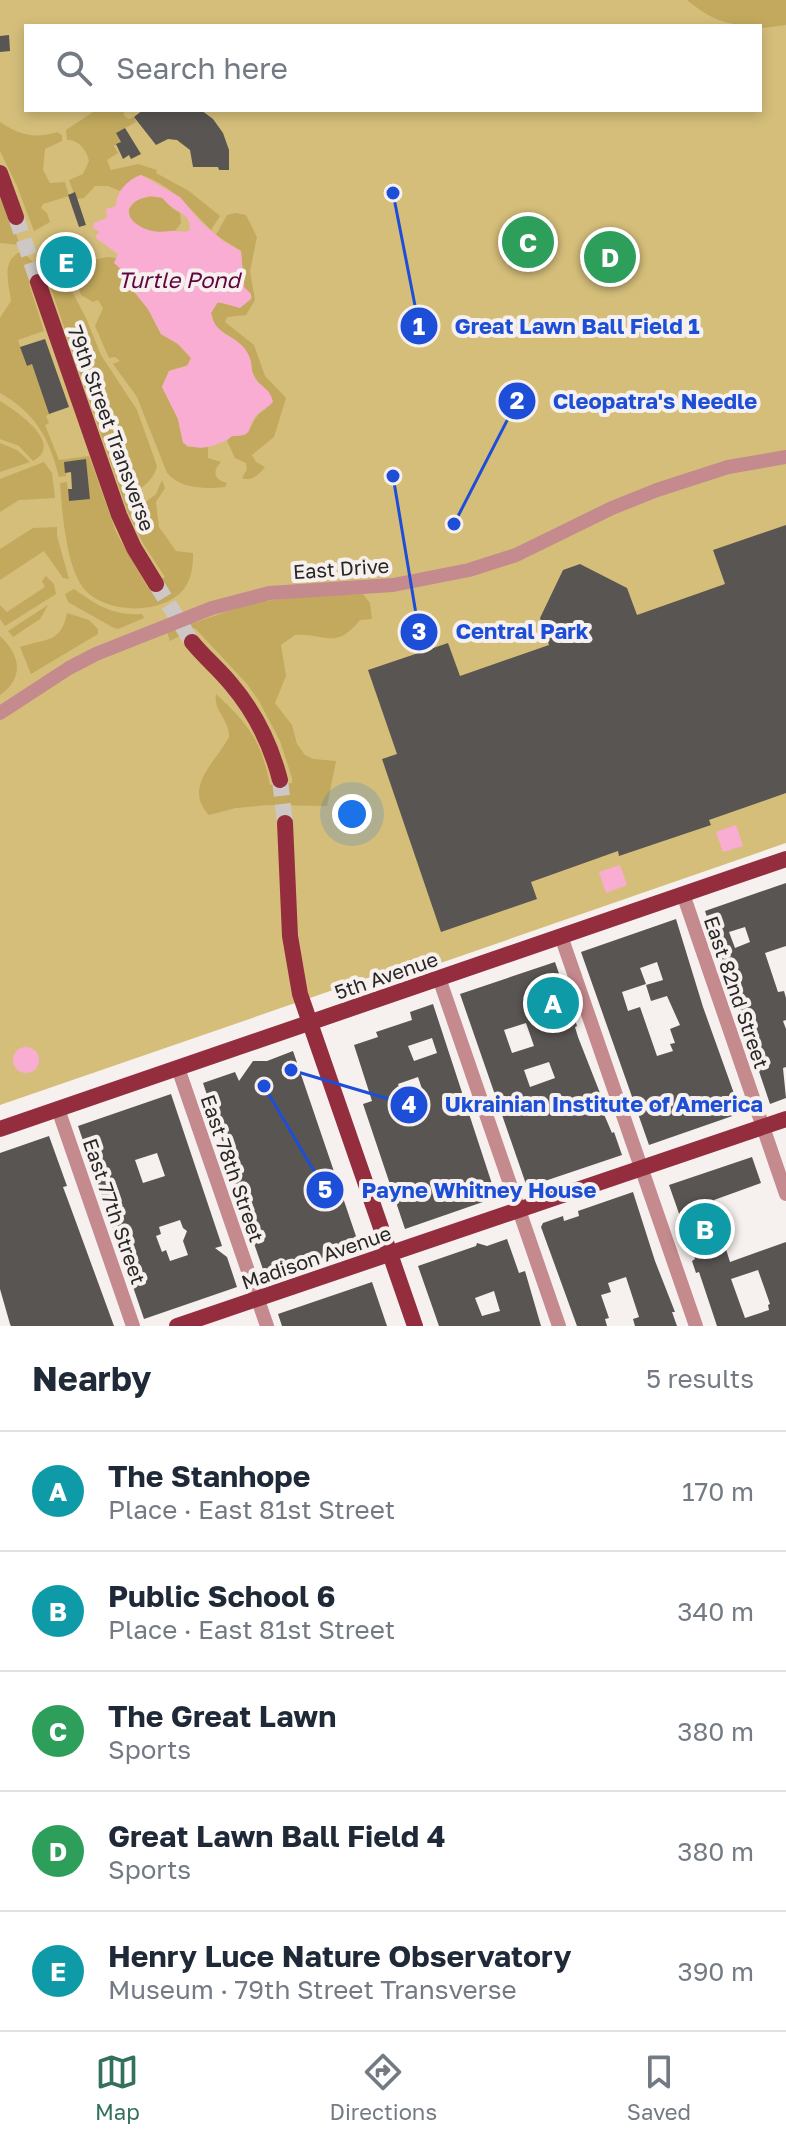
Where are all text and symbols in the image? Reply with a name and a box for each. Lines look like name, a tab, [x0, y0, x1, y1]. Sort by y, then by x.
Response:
search box	[24, 24, 762, 112]
icon: search	[52, 46, 96, 90]
text: Search here	[116, 50, 288, 86]
pin: C	[502, 212, 554, 272]
pin: D	[584, 227, 636, 287]
pin: E	[40, 232, 92, 292]
water label: Turtle Pond	[118, 266, 243, 293]
callout: Great Lawn Ball Field 1	[399, 303, 716, 349]
text: 1	[413, 311, 425, 340]
text: Great Lawn Ball Field 1	[454, 312, 700, 339]
street label: 79th Street Transverse	[64, 322, 160, 534]
callout: Cleopatra's Needle	[497, 378, 773, 424]
text: 2	[510, 385, 524, 414]
text: Cleopatra's Needle	[553, 387, 757, 414]
street label: East Drive	[292, 553, 390, 583]
callout: Central Park	[399, 609, 605, 655]
text: 3	[412, 616, 426, 645]
text: Central Park	[455, 617, 589, 644]
your location	[332, 794, 372, 834]
street label: East 82nd Street	[700, 913, 774, 1071]
street label: 5th Avenue	[331, 946, 441, 1004]
pin: A	[527, 973, 579, 1033]
callout: Ukrainian Institute of America	[389, 1082, 780, 1128]
text: 4	[402, 1089, 417, 1118]
text: Ukrainian Institute of America	[445, 1090, 763, 1117]
street label: East 78th Street	[197, 1091, 269, 1245]
street label: East 77th Street	[79, 1135, 151, 1287]
callout: Payne Whitney House	[305, 1167, 612, 1213]
text: 5	[318, 1174, 332, 1203]
text: Payne Whitney House	[362, 1176, 596, 1203]
pin: B	[679, 1199, 731, 1259]
street label: Madison Avenue	[238, 1220, 394, 1294]
text: Nearby	[32, 1358, 152, 1398]
text: 5 results	[646, 1363, 754, 1394]
text: The Stanhope	[108, 1458, 311, 1494]
text: A	[49, 1476, 67, 1507]
text: 170 m	[682, 1476, 754, 1507]
text: Place · East 81st Street	[108, 1494, 395, 1525]
text: Public School 6	[108, 1578, 336, 1614]
text: B	[49, 1596, 67, 1627]
text: 340 m	[677, 1596, 754, 1627]
text: Place · East 81st Street	[108, 1614, 395, 1645]
text: The Great Lawn	[108, 1698, 336, 1734]
text: C	[49, 1716, 67, 1747]
text: 380 m	[677, 1716, 754, 1747]
text: Sports	[108, 1734, 191, 1765]
text: Great Lawn Ball Field 4	[108, 1818, 445, 1854]
text: D	[49, 1836, 67, 1867]
text: 380 m	[677, 1836, 754, 1867]
text: Sports	[108, 1854, 191, 1885]
text: Henry Luce Nature Observatory	[108, 1938, 572, 1974]
text: E	[50, 1956, 66, 1987]
text: 390 m	[677, 1956, 754, 1987]
text: Museum · 79th Street Transverse	[108, 1974, 517, 2005]
tab: Map	[95, 2050, 140, 2125]
tab: Directions	[330, 2050, 437, 2125]
tab: Saved	[627, 2050, 691, 2125]

